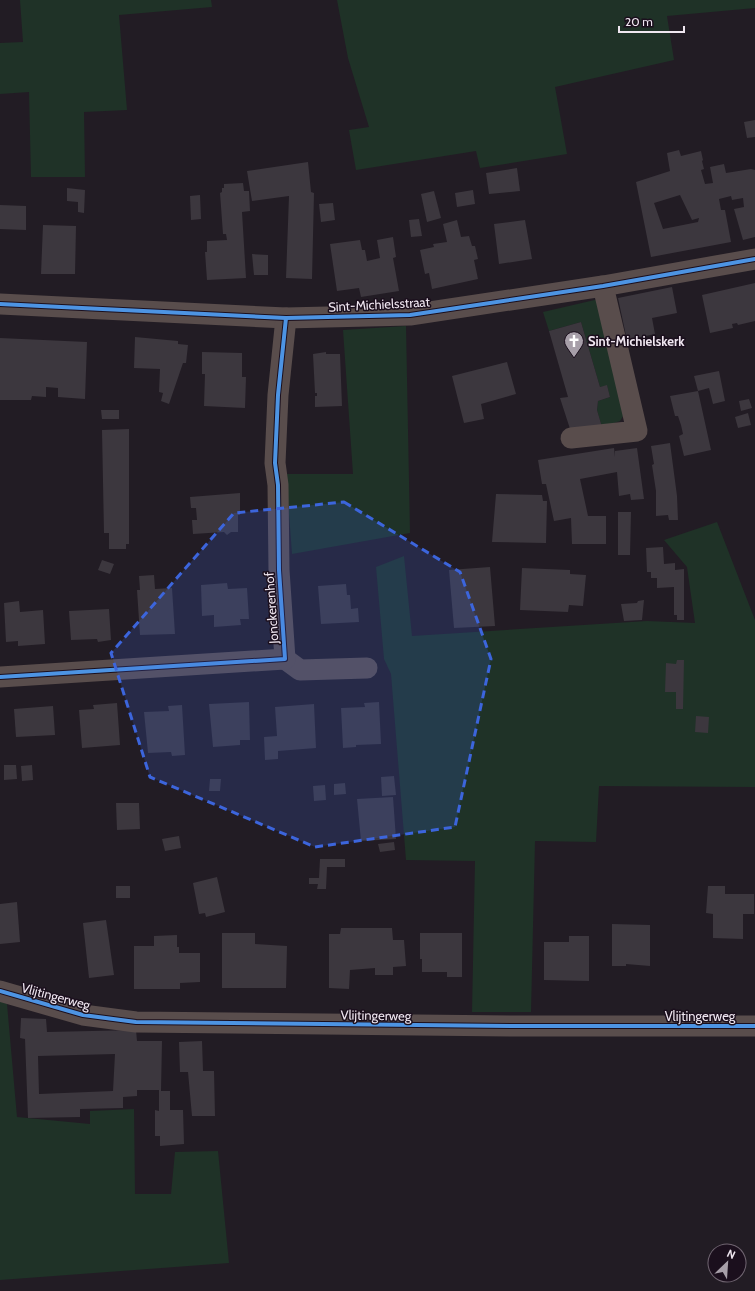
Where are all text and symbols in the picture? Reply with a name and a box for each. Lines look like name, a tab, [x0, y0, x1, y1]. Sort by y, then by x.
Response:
scale bar	[619, 8, 684, 34]
text: 20 m	[625, 14, 653, 29]
street label: Sint-Michielsstraat	[328, 293, 431, 315]
church icon: Sint-Michielskerk	[563, 330, 585, 358]
place label: Sint-Michielskerk	[588, 333, 685, 349]
street label: Jonckerenhof	[260, 571, 282, 645]
street label: Vlijtingerweg	[20, 979, 93, 1014]
street label: Vlijtingerweg	[341, 1006, 412, 1025]
street label: Vlijtingerweg	[665, 1008, 736, 1025]
north arrow	[707, 1243, 747, 1283]
text: N	[725, 1246, 738, 1262]

